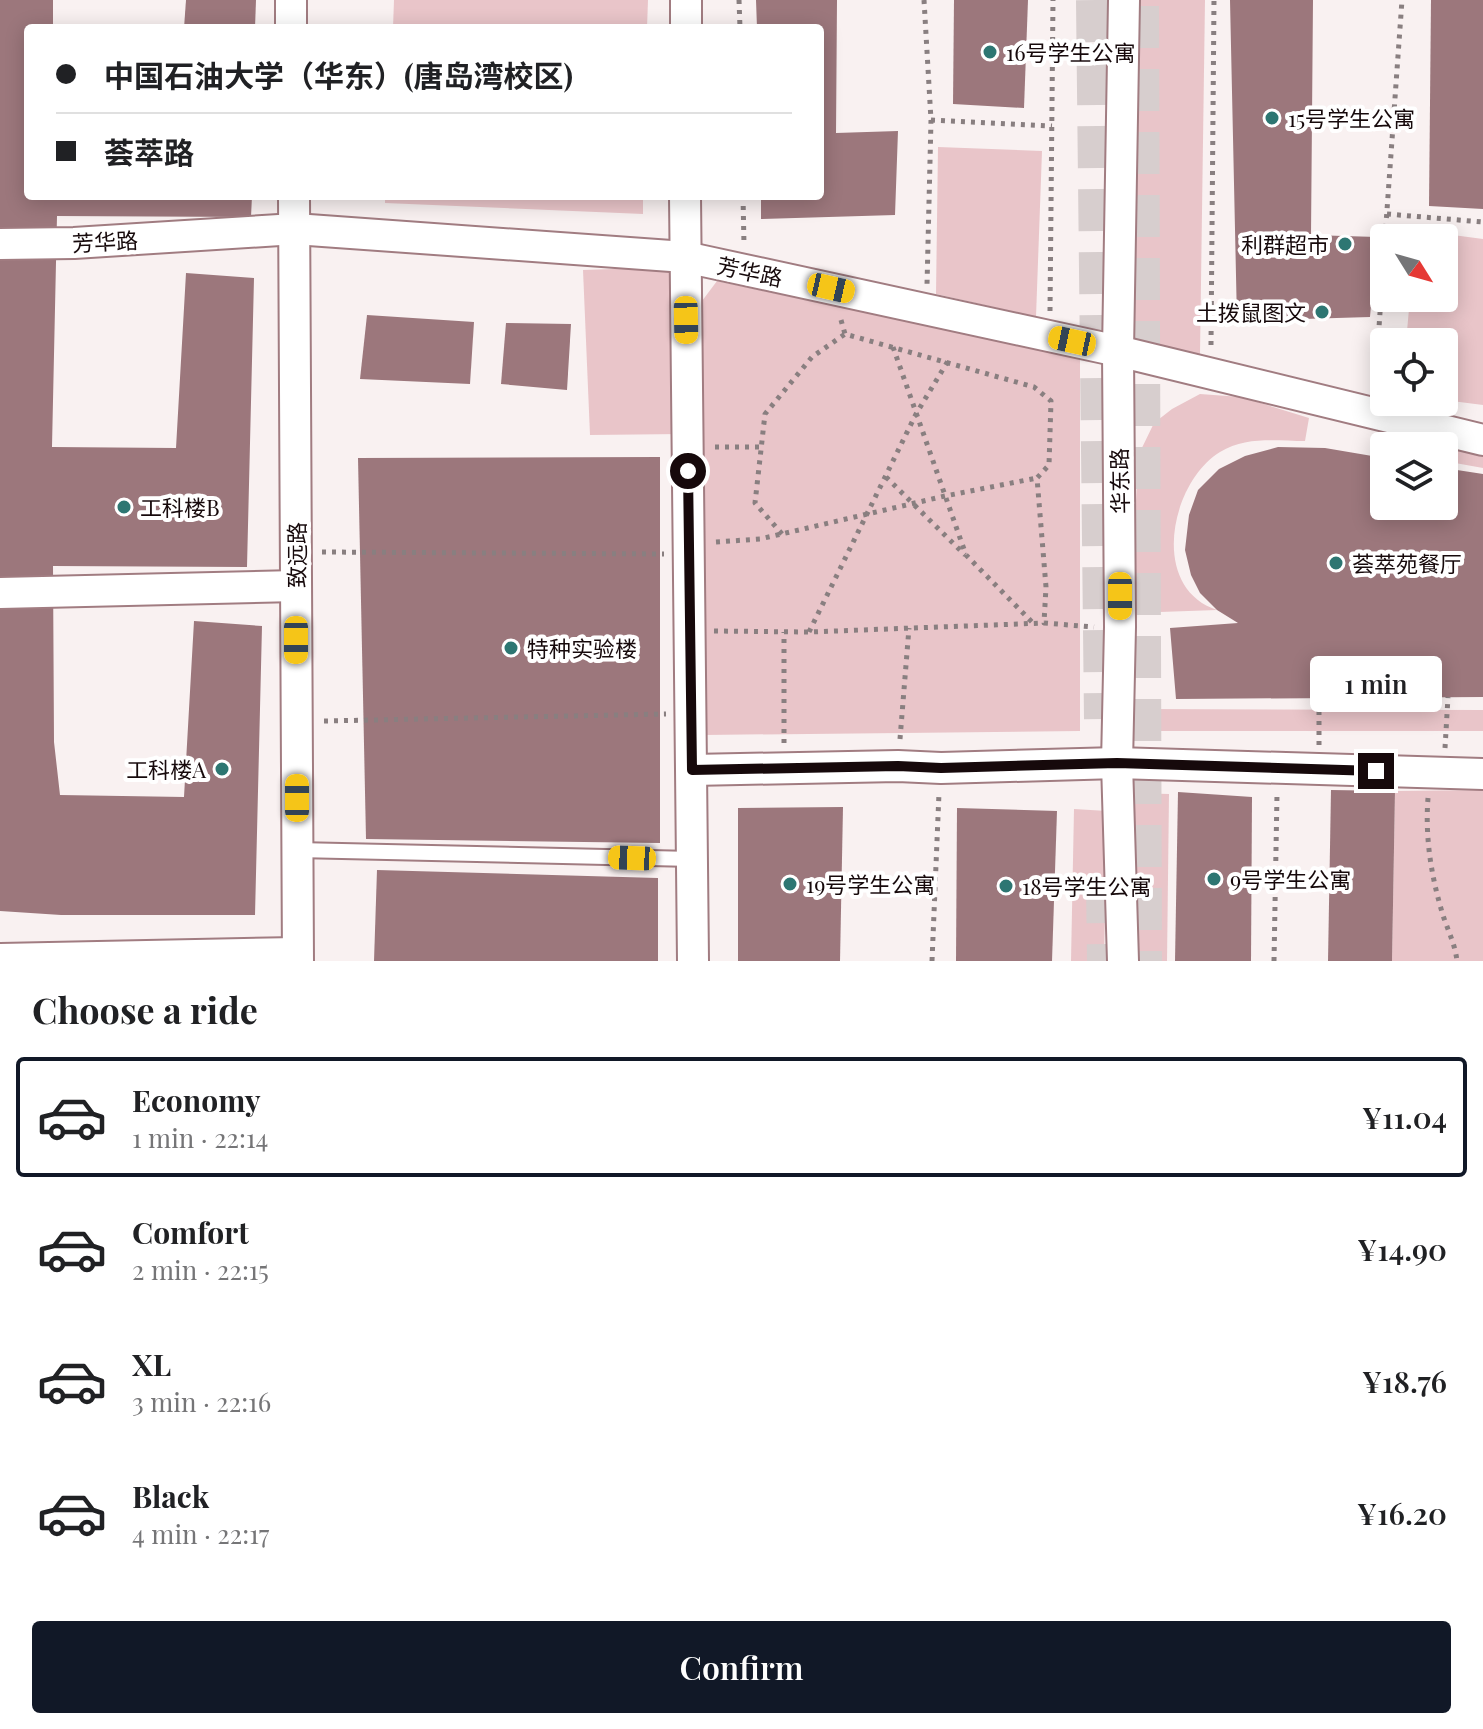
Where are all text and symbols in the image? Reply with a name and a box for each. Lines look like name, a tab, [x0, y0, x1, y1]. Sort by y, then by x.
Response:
place label: 16号学生公寓	[1006, 37, 1136, 67]
marker: 16号学生公寓	[981, 43, 999, 61]
text: 中国石油大学（华东）(唐岛湾校区)	[104, 55, 573, 95]
place label: 15号学生公寓	[1288, 103, 1415, 133]
marker: 15号学生公寓	[1263, 109, 1281, 127]
text: 荟萃路	[104, 132, 194, 172]
street label: 芳华路	[71, 224, 139, 258]
north arrow	[1370, 224, 1458, 312]
map controls	[1370, 224, 1458, 520]
place label: 利群超市	[1241, 229, 1329, 259]
marker: 利群超市	[1336, 235, 1354, 253]
street label: 芳华路	[715, 249, 785, 293]
car	[805, 271, 857, 305]
car	[674, 296, 698, 344]
place label: 土拨鼠图文	[1196, 297, 1306, 327]
marker: 土拨鼠图文	[1313, 303, 1331, 321]
car	[1046, 324, 1098, 358]
button: locate	[1370, 328, 1458, 416]
button: layers	[1370, 432, 1458, 520]
street label: 华东路	[1103, 448, 1135, 514]
route start	[670, 453, 706, 489]
place label: 工科楼B	[140, 492, 220, 522]
marker: 工科楼B	[115, 498, 133, 516]
street label: 致远路	[281, 522, 311, 588]
place label: 荟萃苑餐厅	[1352, 548, 1462, 578]
marker: 荟萃苑餐厅	[1327, 554, 1345, 572]
car	[1108, 572, 1132, 620]
car	[284, 616, 308, 664]
place label: 特种实验楼	[527, 633, 637, 663]
marker: 特种实验楼	[502, 639, 520, 657]
callout: 1 min	[1310, 655, 1442, 711]
text: 1 min	[1344, 666, 1408, 701]
route end	[1358, 753, 1394, 789]
place label: 工科楼A	[126, 754, 206, 784]
marker: 工科楼A	[213, 760, 231, 778]
car	[285, 774, 309, 822]
car	[608, 845, 656, 871]
place label: 9号学生公寓	[1230, 864, 1351, 894]
place label: 19号学生公寓	[806, 869, 935, 899]
marker: 9号学生公寓	[1205, 870, 1223, 888]
place label: 18号学生公寓	[1022, 871, 1152, 901]
marker: 19号学生公寓	[781, 875, 799, 893]
marker: 18号学生公寓	[997, 877, 1015, 895]
text: Choose a ride	[32, 985, 258, 1033]
text: Economy	[132, 1080, 261, 1120]
icon: car	[36, 1081, 108, 1153]
text: ¥11.04	[1362, 1097, 1447, 1137]
text: 1 min · 22:14	[132, 1120, 268, 1155]
text: Comfort	[132, 1212, 249, 1252]
icon: car	[36, 1213, 108, 1285]
text: ¥14.90	[1357, 1229, 1447, 1269]
text: 2 min · 22:15	[132, 1252, 269, 1287]
text: XL	[132, 1344, 171, 1384]
icon: car	[36, 1345, 108, 1417]
text: ¥18.76	[1362, 1361, 1447, 1401]
text: 3 min · 22:16	[132, 1384, 271, 1419]
text: Black	[132, 1476, 209, 1516]
icon: car	[36, 1477, 108, 1549]
text: ¥16.20	[1357, 1493, 1447, 1533]
text: 4 min · 22:17	[132, 1516, 269, 1551]
button: Confirm	[32, 1621, 1451, 1713]

